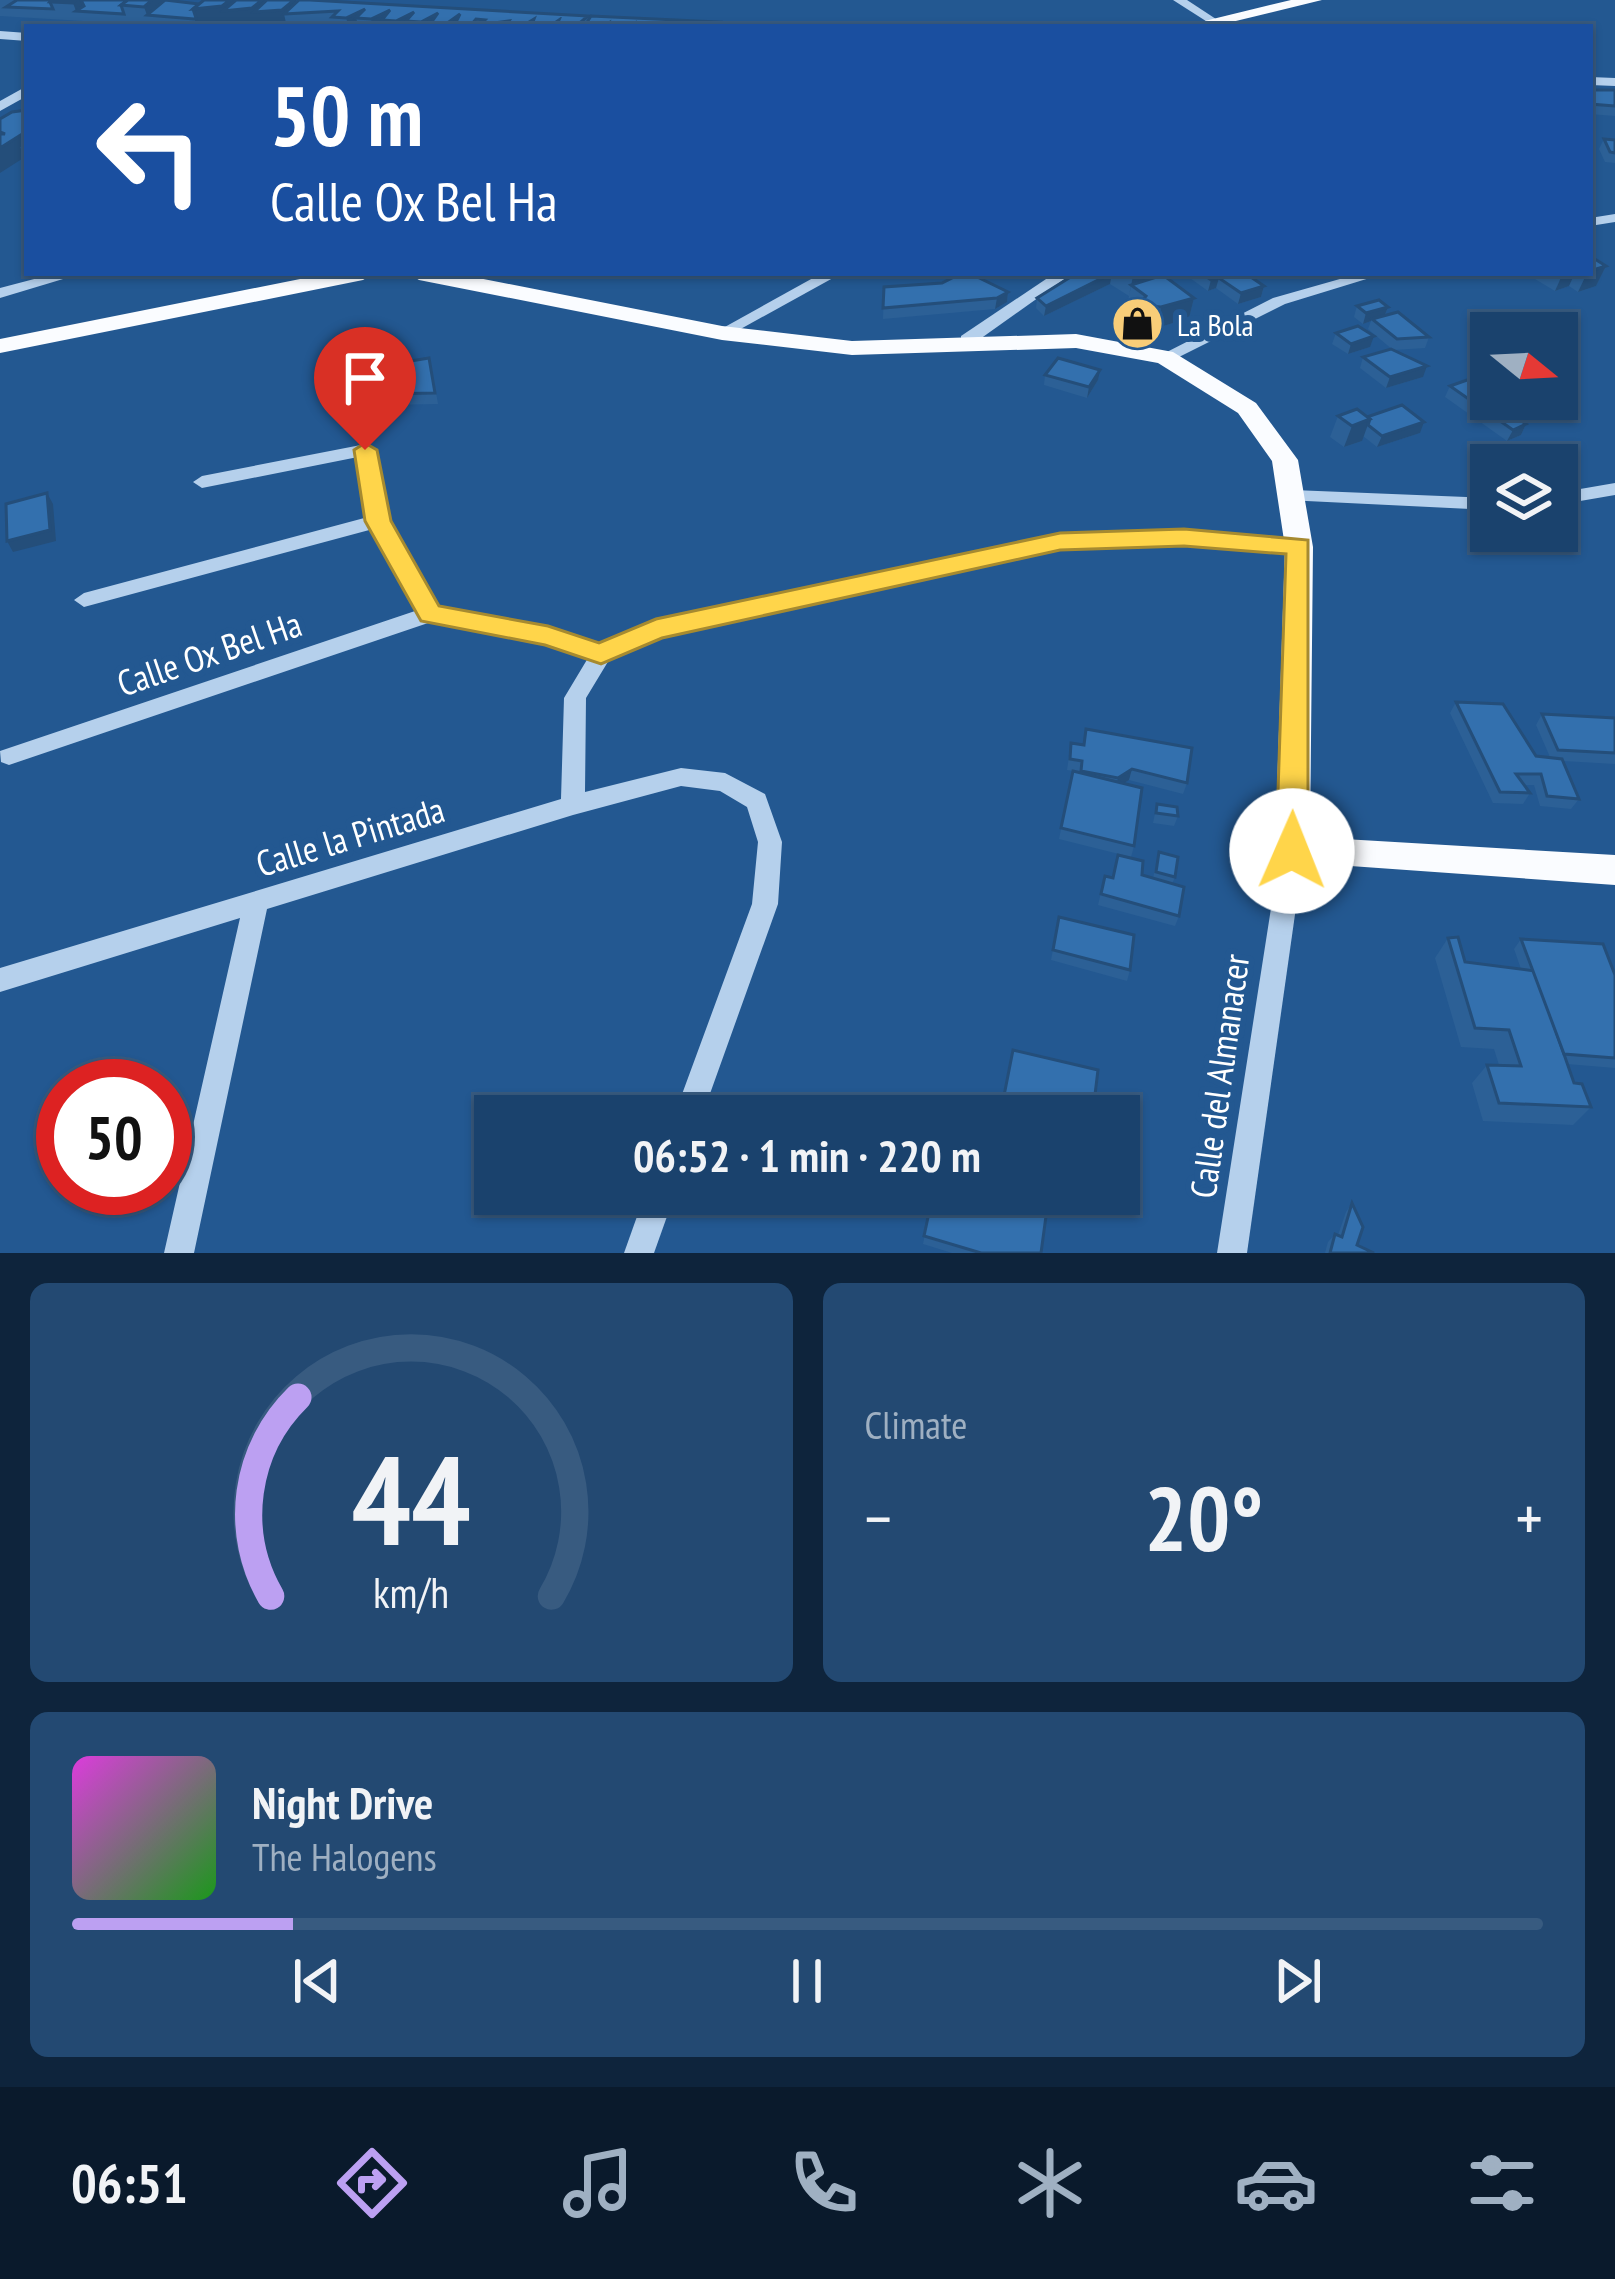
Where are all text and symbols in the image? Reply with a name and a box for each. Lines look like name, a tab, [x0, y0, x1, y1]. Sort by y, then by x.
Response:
text: 50 m	[270, 60, 423, 169]
icon: left	[72, 72, 228, 228]
text: Calle Ox Bel Ha	[270, 166, 558, 236]
shop icon: La Bola	[1110, 296, 1166, 352]
place label: La Bola	[1177, 305, 1253, 344]
north arrow	[1470, 312, 1578, 420]
map controls	[1470, 312, 1578, 552]
pin	[314, 327, 416, 450]
icon: arrive	[332, 345, 398, 411]
button: layers	[1470, 444, 1578, 552]
street label: Calle Ox Bel Ha	[111, 600, 307, 706]
street label: Calle la Pintada	[250, 785, 450, 887]
position arrow	[1229, 788, 1355, 914]
street label: Calle del Almanacer	[1179, 951, 1259, 1201]
speed limit sign: 50	[36, 1059, 192, 1215]
text: 06:52 · 1 min · 220 m	[633, 1126, 981, 1184]
text: Climate	[865, 1399, 967, 1450]
text: 44	[352, 1418, 471, 1579]
text: 20°	[1144, 1459, 1263, 1576]
text: −	[865, 1475, 892, 1560]
text: +	[1516, 1475, 1543, 1560]
text: km/h	[373, 1563, 449, 1619]
text: Night Drive	[252, 1773, 433, 1831]
text: The Halogens	[252, 1831, 437, 1882]
icon: previous	[284, 1948, 350, 2014]
icon: pause	[774, 1948, 840, 2014]
icon: next	[1265, 1948, 1331, 2014]
icon: directions	[330, 2141, 414, 2225]
icon: music	[556, 2141, 640, 2225]
icon: phone	[782, 2141, 866, 2225]
icon: climate	[1008, 2141, 1092, 2225]
icon: car	[1234, 2141, 1318, 2225]
icon: filters	[1460, 2141, 1544, 2225]
text: 06:51	[71, 2148, 188, 2218]

